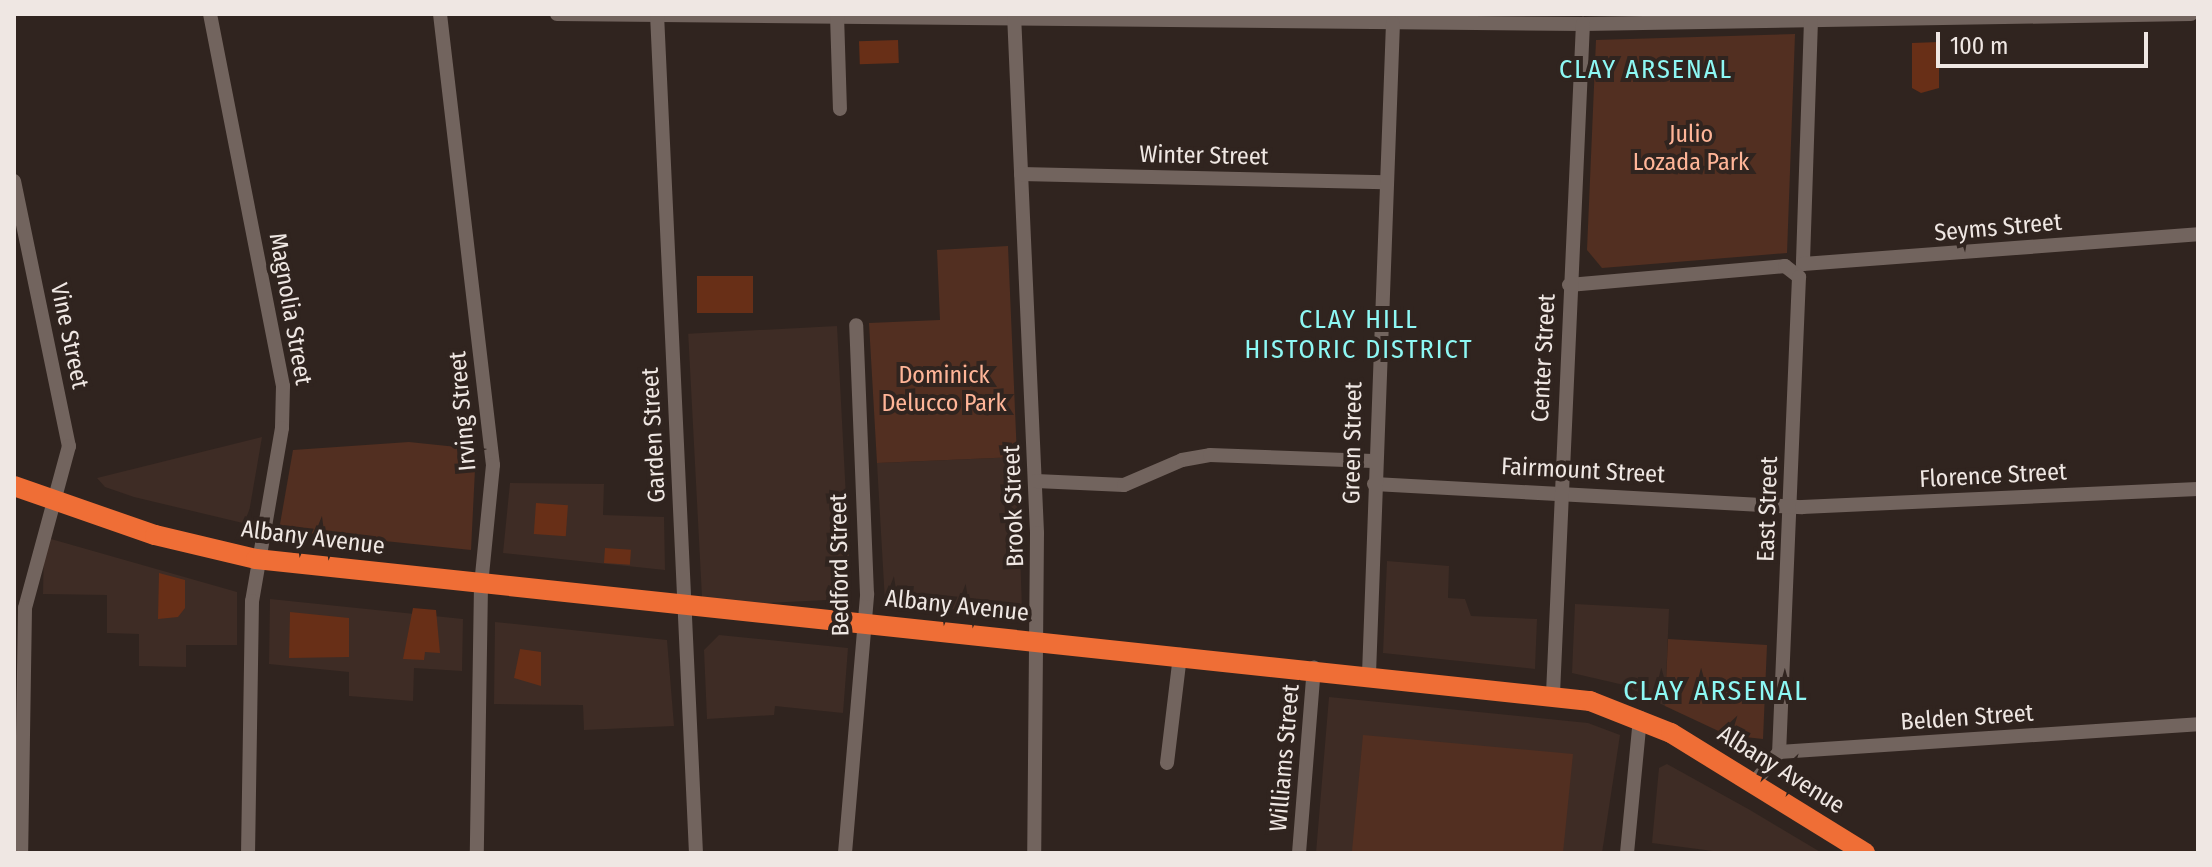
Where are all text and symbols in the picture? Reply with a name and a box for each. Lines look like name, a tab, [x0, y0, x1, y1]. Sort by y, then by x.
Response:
scale bar	[1940, 16, 2152, 66]
text: 100 m	[1950, 32, 2008, 60]
district label: CLAY ARSENAL	[1559, 54, 1733, 86]
park label: Julio Lozada Park	[1633, 121, 1749, 177]
street label: Winter Street	[1139, 140, 1269, 172]
street label: Seyms Street	[1933, 208, 2063, 248]
street label: Magnolia Street	[262, 231, 318, 387]
street label: Vine Street	[44, 280, 94, 392]
street label: Center Street	[1526, 293, 1562, 423]
district label: CLAY HILL HISTORIC DISTRICT	[1245, 304, 1473, 366]
street label: Irving Street	[443, 350, 483, 472]
park label: Dominick Delucco Park	[881, 362, 1007, 418]
street label: Garden Street	[636, 367, 672, 503]
street label: Green Street	[1338, 382, 1368, 504]
street label: Brook Street	[997, 445, 1031, 567]
street label: Fairmount Street	[1500, 452, 1666, 490]
street label: East Street	[1752, 456, 1784, 562]
street label: Florence Street	[1919, 458, 2067, 494]
street label: Bedford Street	[824, 493, 856, 637]
street label: Albany Avenue	[240, 515, 386, 561]
street label: Albany Avenue	[884, 584, 1030, 628]
district label: CLAY ARSENAL	[1623, 674, 1809, 708]
street label: Williams Street	[1264, 683, 1306, 833]
street label: Belden Street	[1900, 699, 2034, 737]
street label: Albany Avenue	[1712, 720, 1850, 820]

